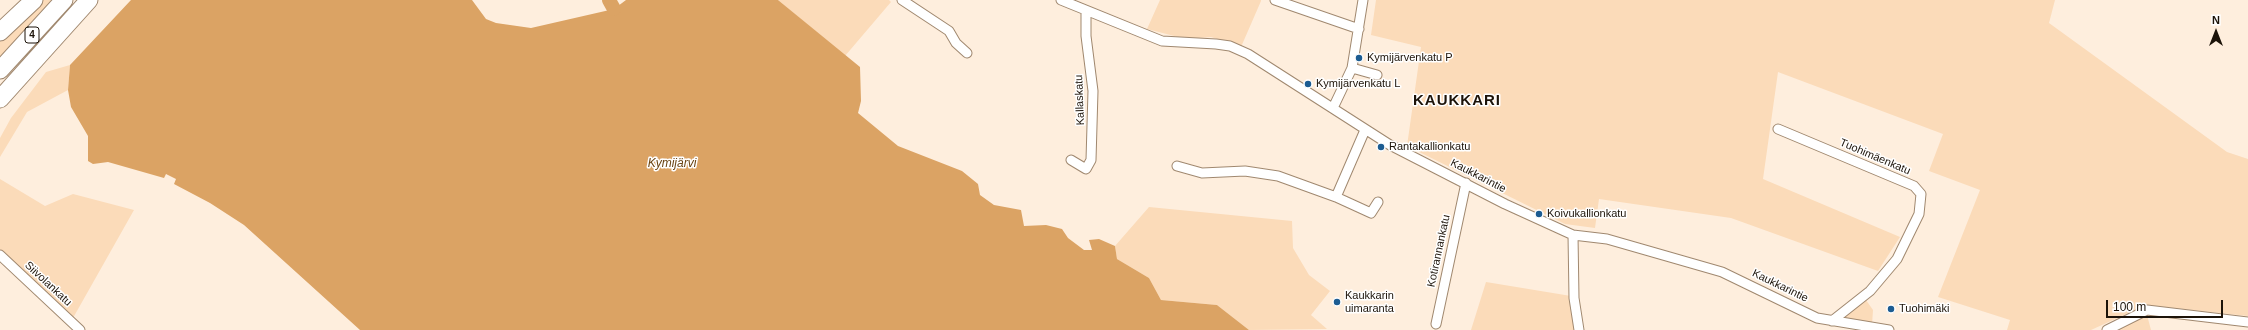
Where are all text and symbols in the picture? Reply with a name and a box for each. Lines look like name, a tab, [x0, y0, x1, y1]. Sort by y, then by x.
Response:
north arrow	[2196, 12, 2236, 52]
text: N	[2212, 14, 2220, 26]
road number: 4	[25, 27, 39, 43]
place label: Kymijärvenkatu P	[1367, 51, 1453, 65]
marker: Kymijärvenkatu P	[1354, 53, 1364, 63]
street label: Kallaskatu	[1073, 74, 1087, 126]
place label: Kymijärvenkatu L	[1316, 77, 1400, 91]
marker: Kymijärvenkatu L	[1303, 79, 1313, 89]
district label: KAUKKARI	[1413, 92, 1501, 110]
street label: Tuohimäenkatu	[1838, 136, 1912, 178]
place label: Rantakallionkatu	[1389, 140, 1470, 154]
marker: Rantakallionkatu	[1376, 142, 1386, 152]
street label: Kaukkarintie	[1448, 156, 1508, 196]
water label: Kymijärvi	[648, 157, 696, 171]
place label: Koivukallionkatu	[1547, 207, 1626, 221]
marker: Koivukallionkatu	[1534, 209, 1544, 219]
street label: Kotirannankatu	[1425, 213, 1453, 289]
street label: Siivolankatu	[22, 259, 74, 309]
street label: Kaukkarintie	[1750, 267, 1810, 305]
place label: Kaukkarin uimaranta	[1345, 289, 1394, 315]
scale bar	[2108, 292, 2225, 318]
marker: Kaukkarin uimaranta	[1332, 297, 1342, 307]
text: 100 m	[2113, 300, 2146, 314]
place label: Tuohimäki	[1899, 302, 1949, 316]
marker: Tuohimäki	[1886, 304, 1896, 314]

